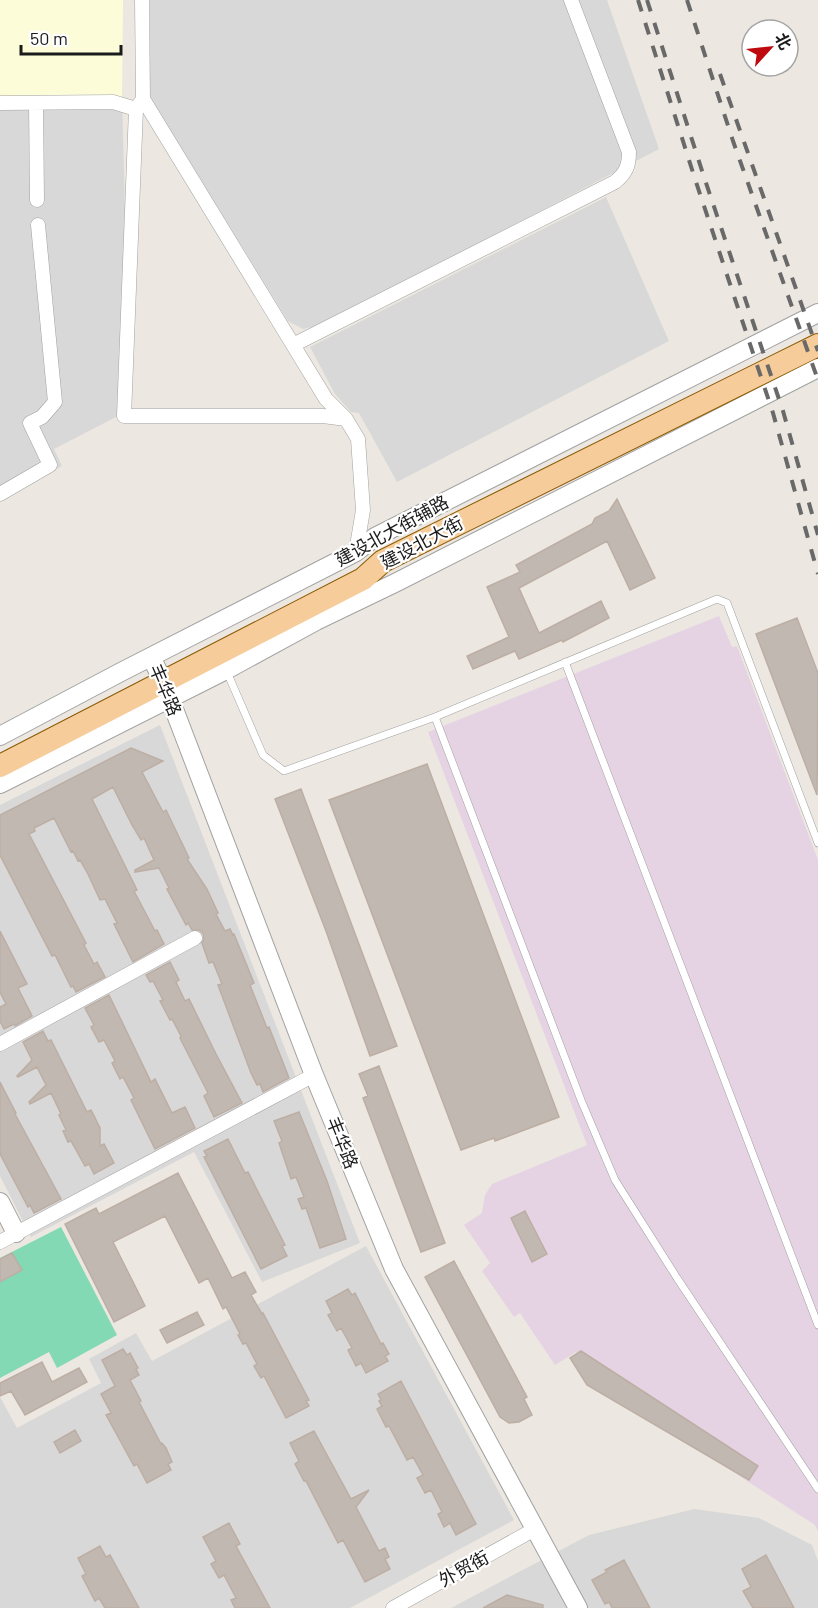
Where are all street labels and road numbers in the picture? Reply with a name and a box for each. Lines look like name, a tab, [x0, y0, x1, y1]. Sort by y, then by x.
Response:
street label: 建设北大街辅路	[332, 491, 452, 571]
street label: 建设北大街	[377, 512, 467, 574]
street label: 丰华路	[145, 660, 187, 719]
street label: 丰华路	[323, 1113, 363, 1172]
street label: 外贸街	[435, 1545, 492, 1591]

